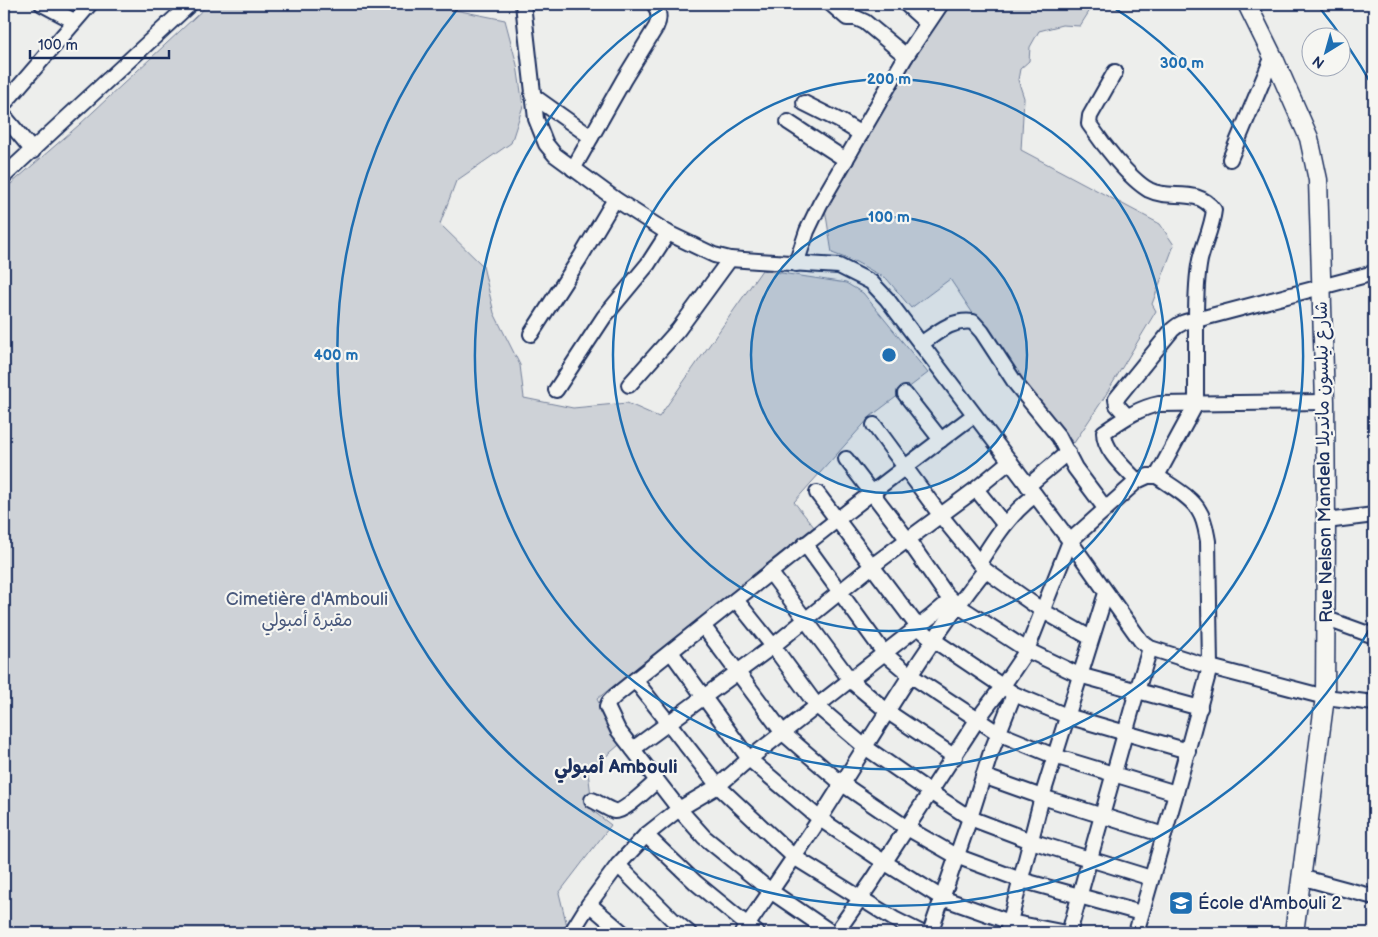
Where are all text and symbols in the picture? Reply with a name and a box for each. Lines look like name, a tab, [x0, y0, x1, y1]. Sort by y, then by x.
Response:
scale bar	[30, 28, 169, 60]
north arrow	[1300, 28, 1350, 78]
text: 100 m	[38, 36, 78, 55]
text: N	[1309, 52, 1328, 72]
text: 300 m	[1160, 54, 1204, 73]
text: 200 m	[867, 70, 911, 89]
text: 100 m	[868, 208, 910, 227]
street label: Rue Nelson Mandela شارع نيلسون مانديلا	[1311, 301, 1338, 623]
text: 400 m	[314, 346, 358, 365]
centre of rings	[880, 346, 898, 364]
park label: Cimetière d'Ambouli مقبرة أمبولي	[226, 589, 388, 636]
district label: أمبولي Ambouli	[554, 755, 678, 783]
school or university icon: École d'Ambouli 2	[1168, 890, 1194, 916]
place label: École d'Ambouli 2	[1198, 891, 1342, 914]

